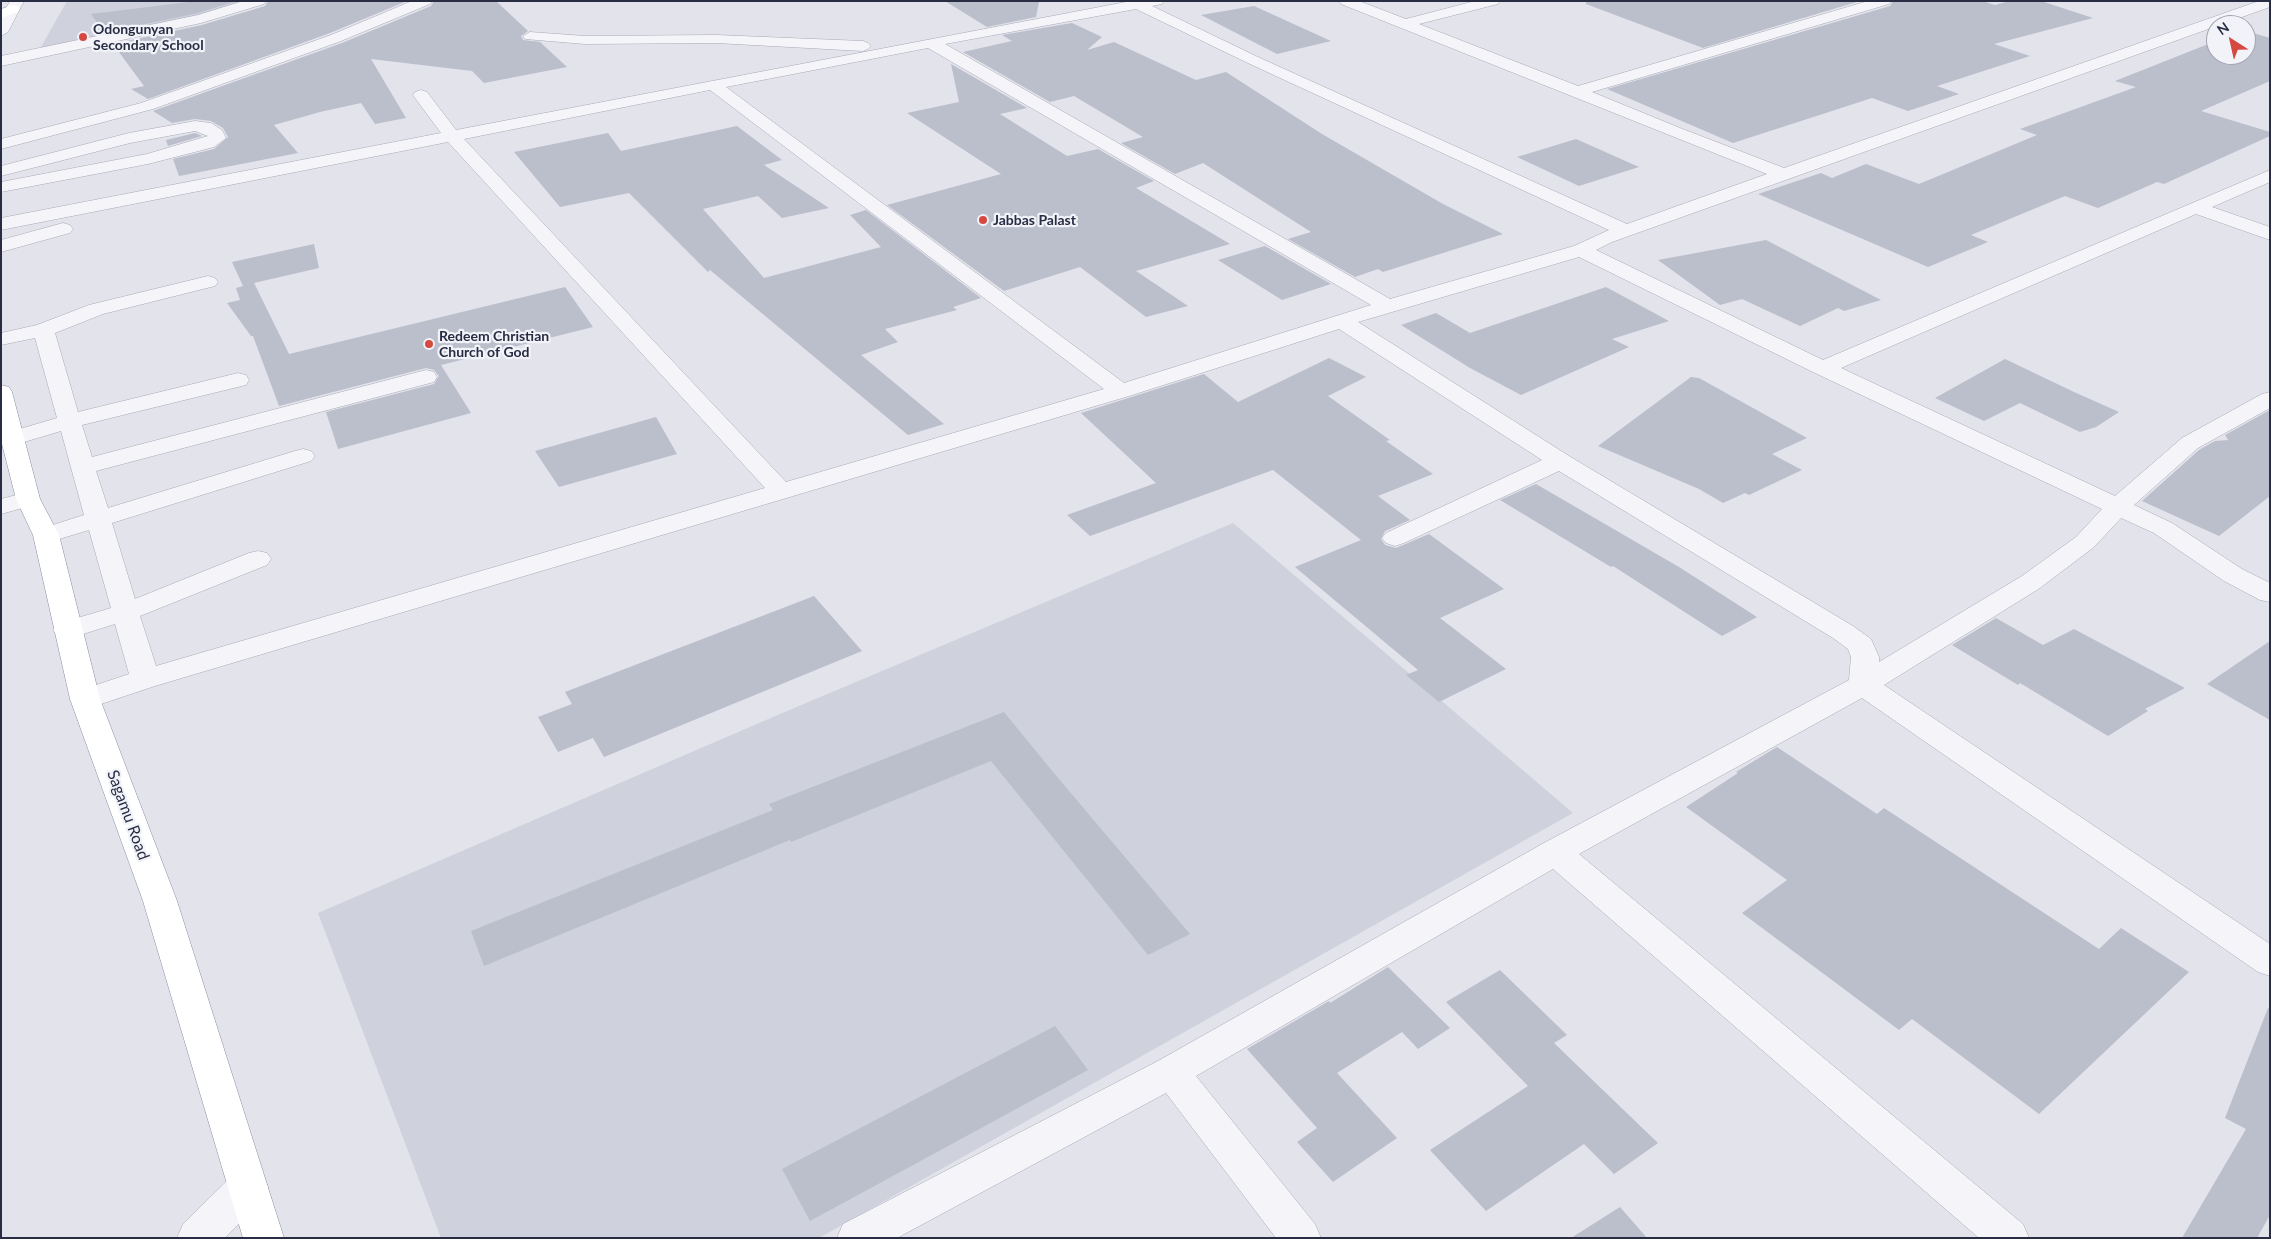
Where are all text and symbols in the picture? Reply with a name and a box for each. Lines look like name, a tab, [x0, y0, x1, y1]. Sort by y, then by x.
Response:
north arrow	[2206, 15, 2256, 65]
text: N	[2213, 18, 2232, 38]
place label: Odongunyan Secondary School	[93, 21, 204, 54]
marker: Odongunyan Secondary School	[77, 31, 89, 43]
place label: Jabbas Palast	[993, 212, 1076, 228]
marker: Jabbas Palast	[977, 214, 989, 226]
place label: Redeem Christian Church of God	[439, 328, 549, 361]
marker: Redeem Christian Church of God	[423, 338, 435, 350]
street label: Sagamu Road	[103, 767, 153, 863]

